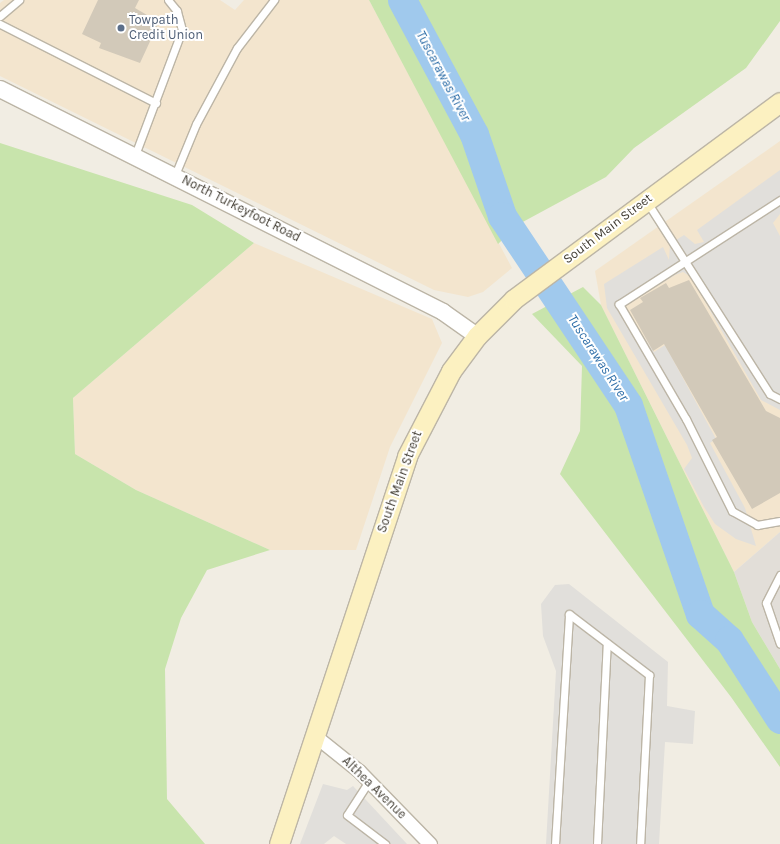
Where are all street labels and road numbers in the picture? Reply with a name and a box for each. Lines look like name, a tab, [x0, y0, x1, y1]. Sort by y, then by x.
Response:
street label: North Turkeyfoot Road	[179, 172, 303, 246]
street label: South Main Street	[560, 190, 656, 268]
street label: South Main Street	[374, 429, 426, 535]
street label: Althea Avenue	[339, 753, 409, 823]

